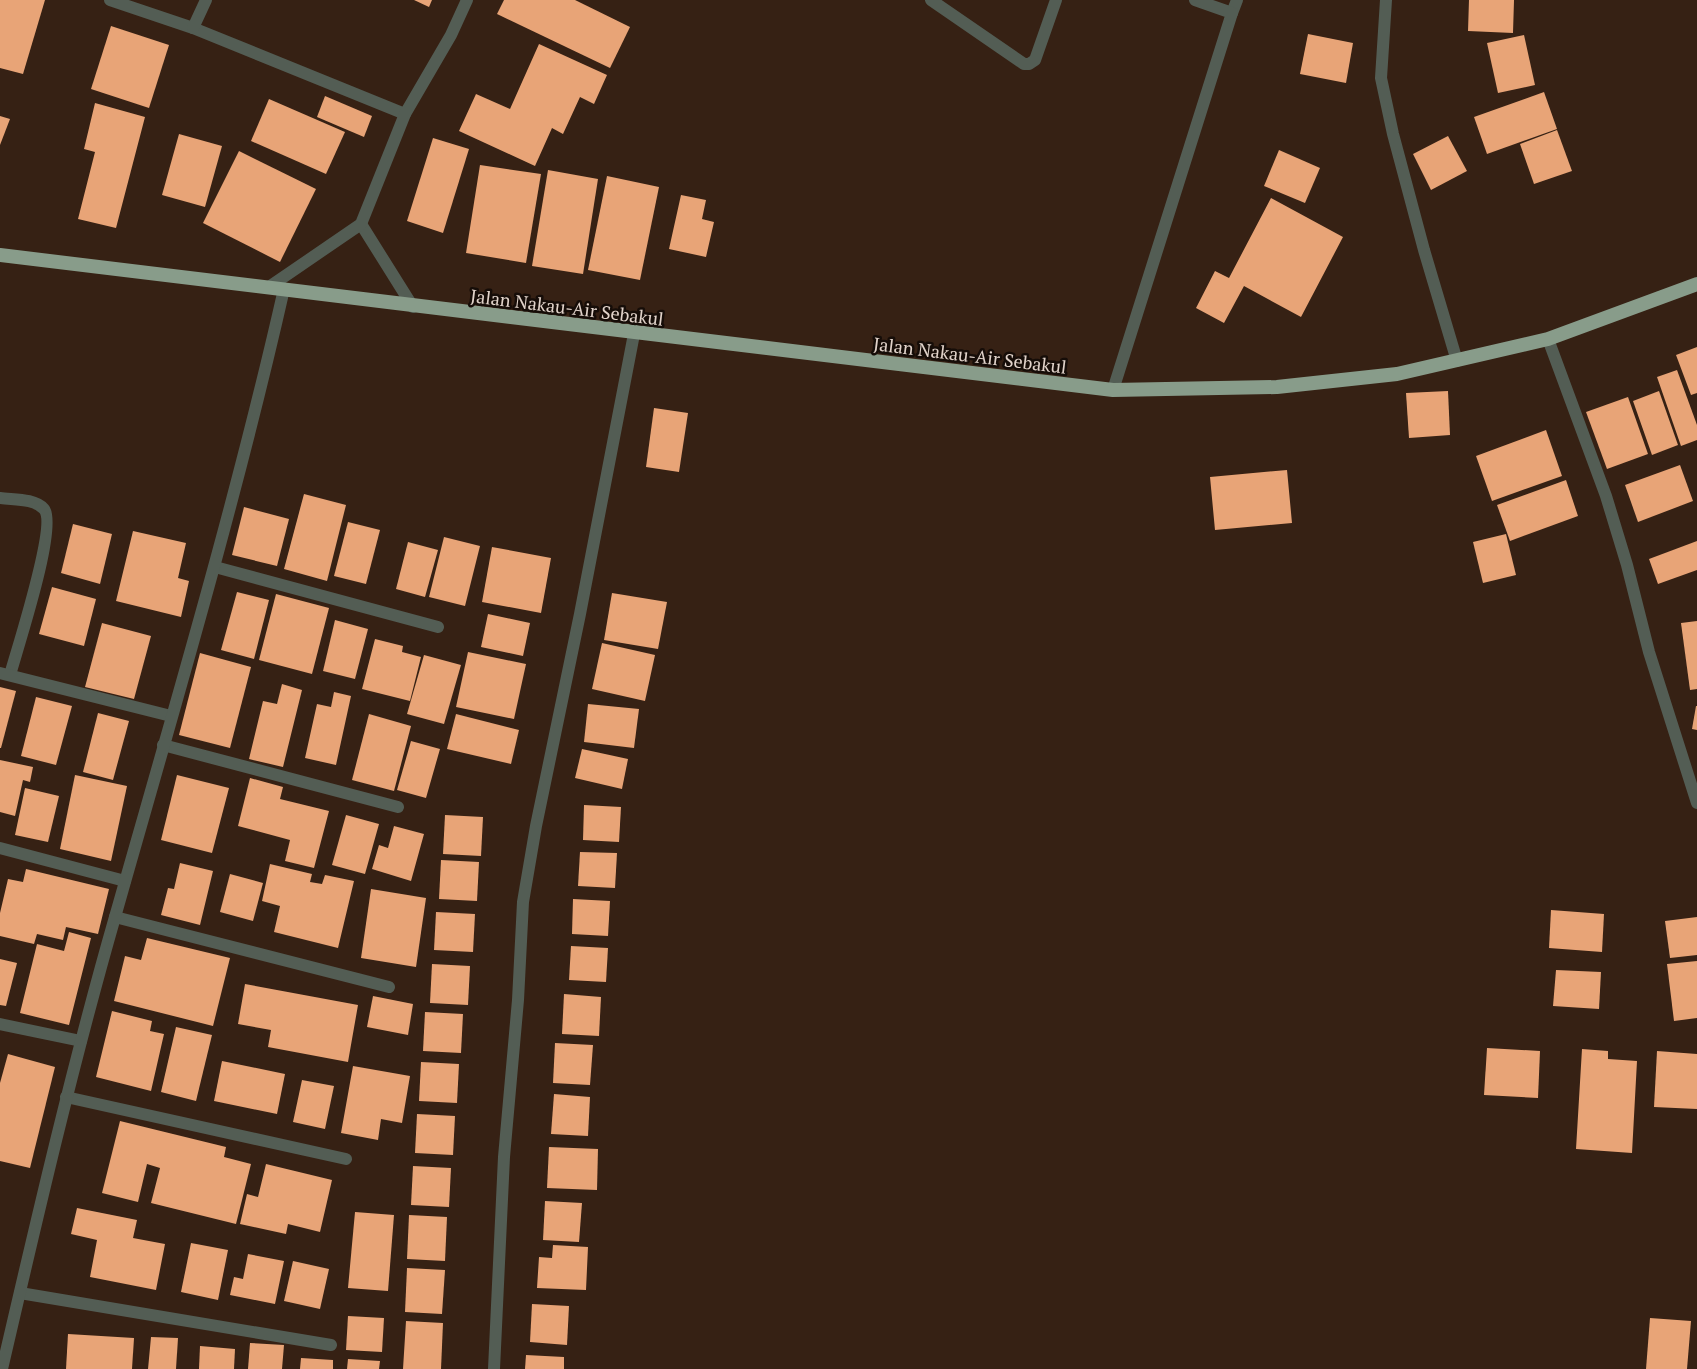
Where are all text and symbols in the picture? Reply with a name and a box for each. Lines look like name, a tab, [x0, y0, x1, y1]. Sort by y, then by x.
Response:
street label: Jalan Nakau-Air Sebakul	[469, 283, 665, 331]
street label: Jalan Nakau-Air Sebakul	[872, 331, 1068, 379]

